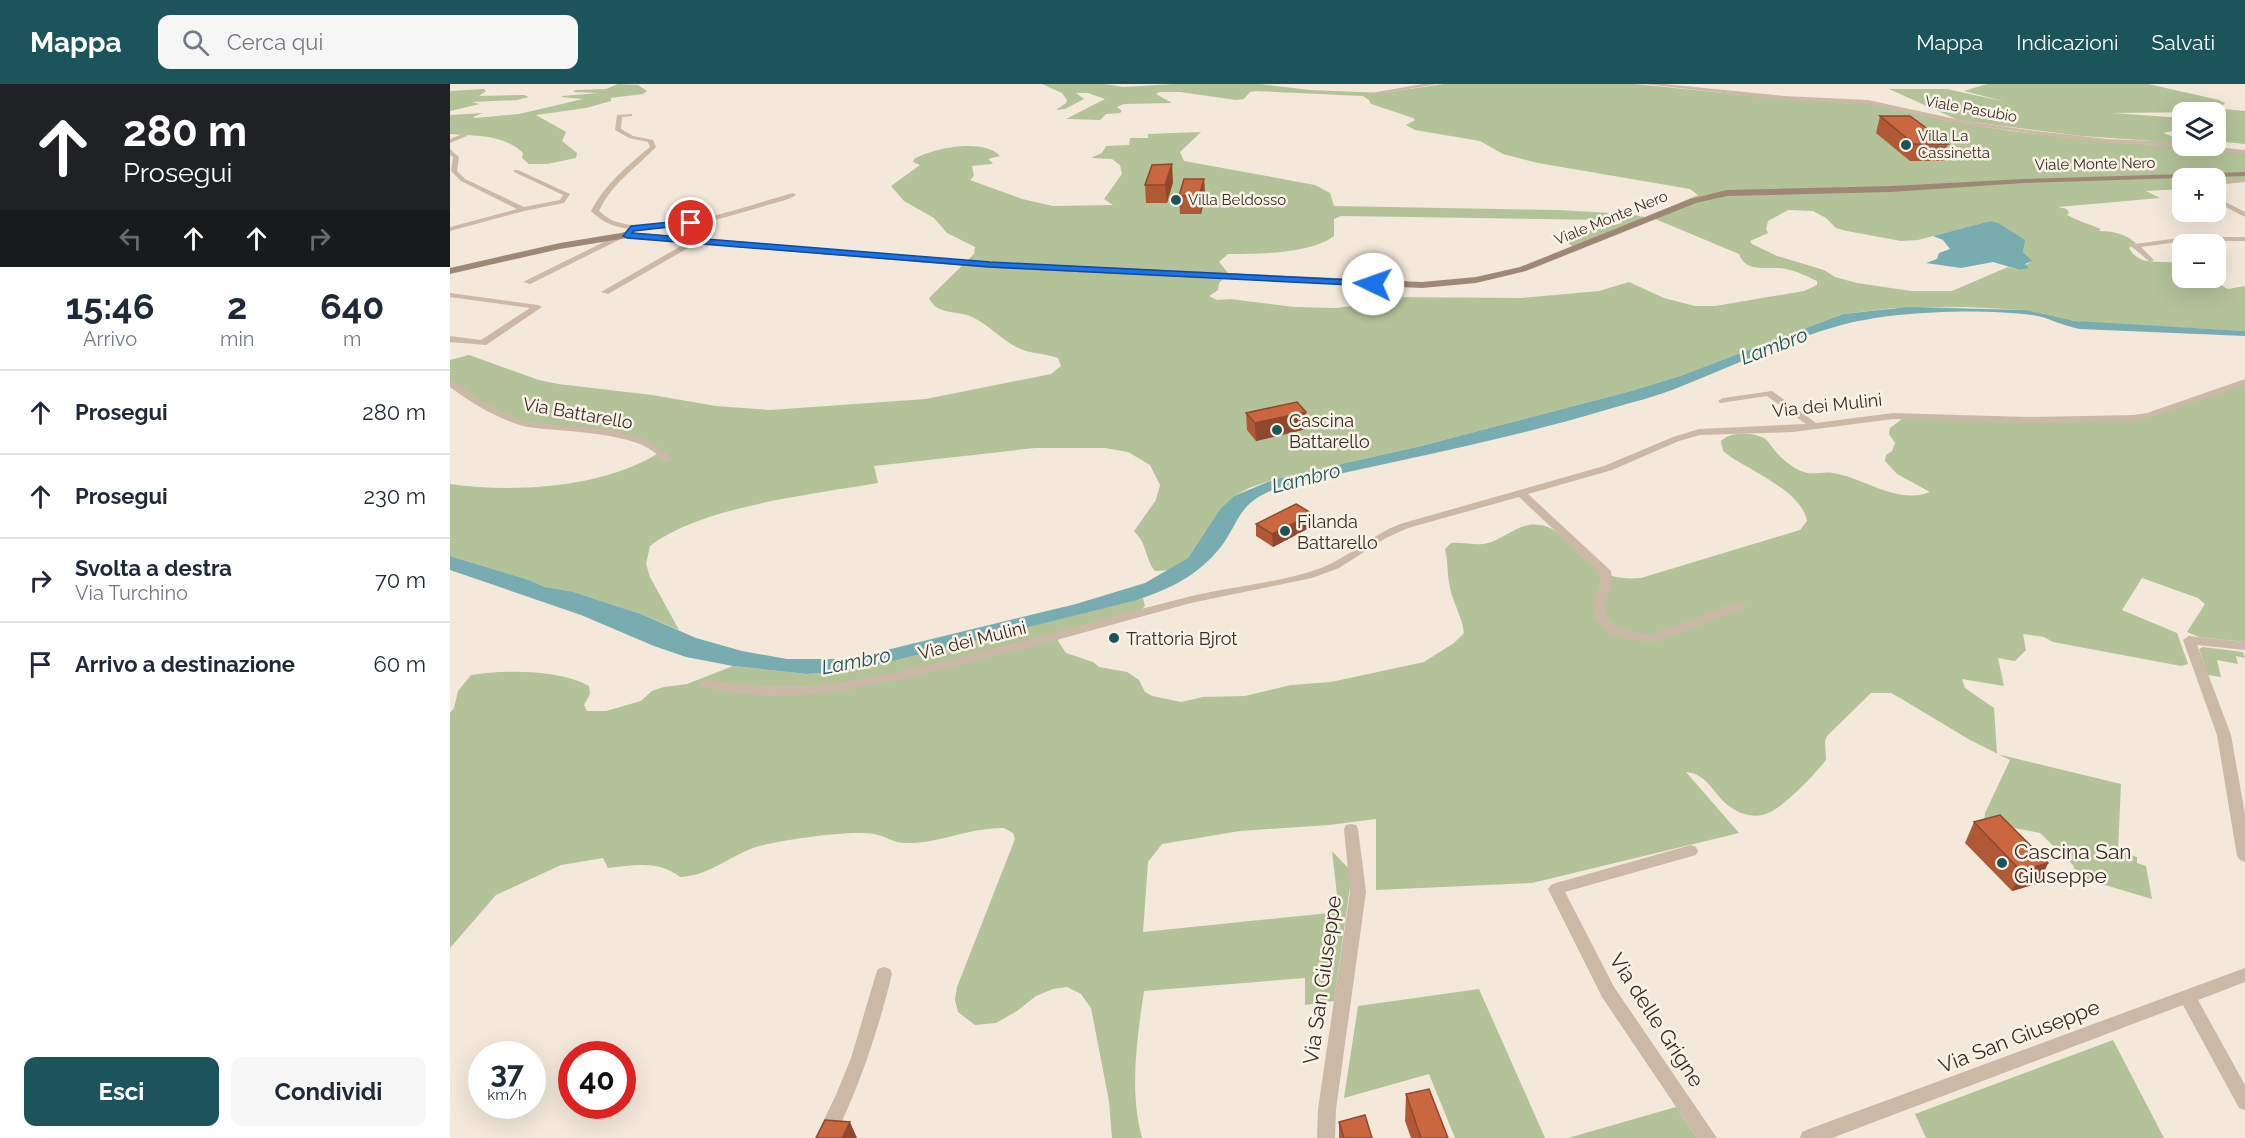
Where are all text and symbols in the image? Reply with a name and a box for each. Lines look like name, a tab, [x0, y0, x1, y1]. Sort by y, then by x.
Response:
search box	[158, 15, 578, 69]
text: Mappa	[30, 26, 122, 59]
icon: search	[179, 26, 212, 59]
text: Cerca qui	[227, 29, 323, 55]
text: Mappa	[1916, 30, 1983, 55]
text: Indicazioni	[2016, 30, 2119, 55]
text: Salvati	[2152, 30, 2215, 55]
street label: Viale Pasubio	[1923, 92, 2019, 126]
map controls	[2172, 102, 2226, 288]
button: layers	[2172, 102, 2226, 156]
text: 280 m	[123, 107, 247, 156]
icon: ahead	[24, 108, 102, 186]
place label: Villa La Cassinetta	[1918, 127, 1990, 162]
marker: Villa La Cassinetta	[1899, 138, 1913, 152]
street label: Viale Monte Nero	[2035, 154, 2156, 174]
text: Prosegui	[123, 157, 232, 188]
button: +	[2172, 168, 2226, 222]
street label: Viale Monte Nero	[1552, 187, 1670, 249]
place label: Villa Beldosso	[1188, 191, 1286, 209]
marker: Villa Beldosso	[1169, 193, 1183, 207]
pin	[665, 197, 716, 248]
icon: arrive	[674, 206, 707, 239]
icon: left	[114, 222, 147, 255]
icon: ahead	[177, 222, 210, 255]
icon: ahead	[240, 222, 273, 255]
icon: right	[303, 222, 336, 255]
button: −	[2172, 234, 2226, 288]
position arrow	[1341, 252, 1405, 316]
text: 15:46	[66, 285, 155, 327]
text: 2	[227, 285, 247, 327]
text: 640	[320, 285, 384, 327]
water label: Lambro	[1737, 322, 1811, 370]
text: Arrivo	[83, 327, 137, 351]
text: min	[220, 327, 254, 351]
text: m	[343, 327, 361, 351]
street label: Via dei Mulini	[1771, 389, 1883, 421]
street label: Via Battarello	[521, 393, 635, 433]
icon: ahead	[24, 396, 57, 429]
text: Prosegui	[75, 399, 168, 425]
text: 280 m	[362, 399, 426, 425]
place label: Cascina Battarello	[1289, 410, 1370, 452]
marker: Cascina Battarello	[1270, 423, 1284, 437]
water label: Lambro	[1269, 458, 1343, 498]
icon: ahead	[24, 480, 57, 513]
text: Prosegui	[75, 483, 168, 509]
text: 230 m	[363, 483, 426, 509]
place label: Filanda Battarello	[1297, 511, 1378, 553]
marker: Filanda Battarello	[1278, 524, 1292, 538]
text: Svolta a destra	[75, 555, 232, 581]
icon: right	[24, 564, 57, 597]
text: 70 m	[375, 567, 426, 593]
text: Via Turchino	[75, 581, 188, 605]
street label: Via dei Mulini	[916, 616, 1028, 664]
place label: Trattoria Bjrot	[1126, 628, 1237, 649]
marker: Trattoria Bjrot	[1107, 631, 1121, 645]
water label: Lambro	[819, 643, 893, 679]
icon: arrive	[24, 648, 57, 681]
text: Arrivo a destinazione	[75, 651, 295, 677]
text: 60 m	[373, 651, 426, 677]
place label: Cascina San Giuseppe	[2014, 839, 2132, 888]
marker: Cascina San Giuseppe	[1995, 856, 2009, 870]
street label: Via San Giuseppe	[1298, 894, 1346, 1066]
street label: Via delle Grigne	[1604, 948, 1710, 1092]
street label: Via San Giuseppe	[1935, 994, 2103, 1078]
speed limit sign: 40	[558, 1041, 636, 1119]
text: 37	[490, 1055, 524, 1090]
button: Esci	[24, 1057, 219, 1126]
button: Condividi	[231, 1057, 426, 1126]
text: km/h	[487, 1086, 527, 1104]

